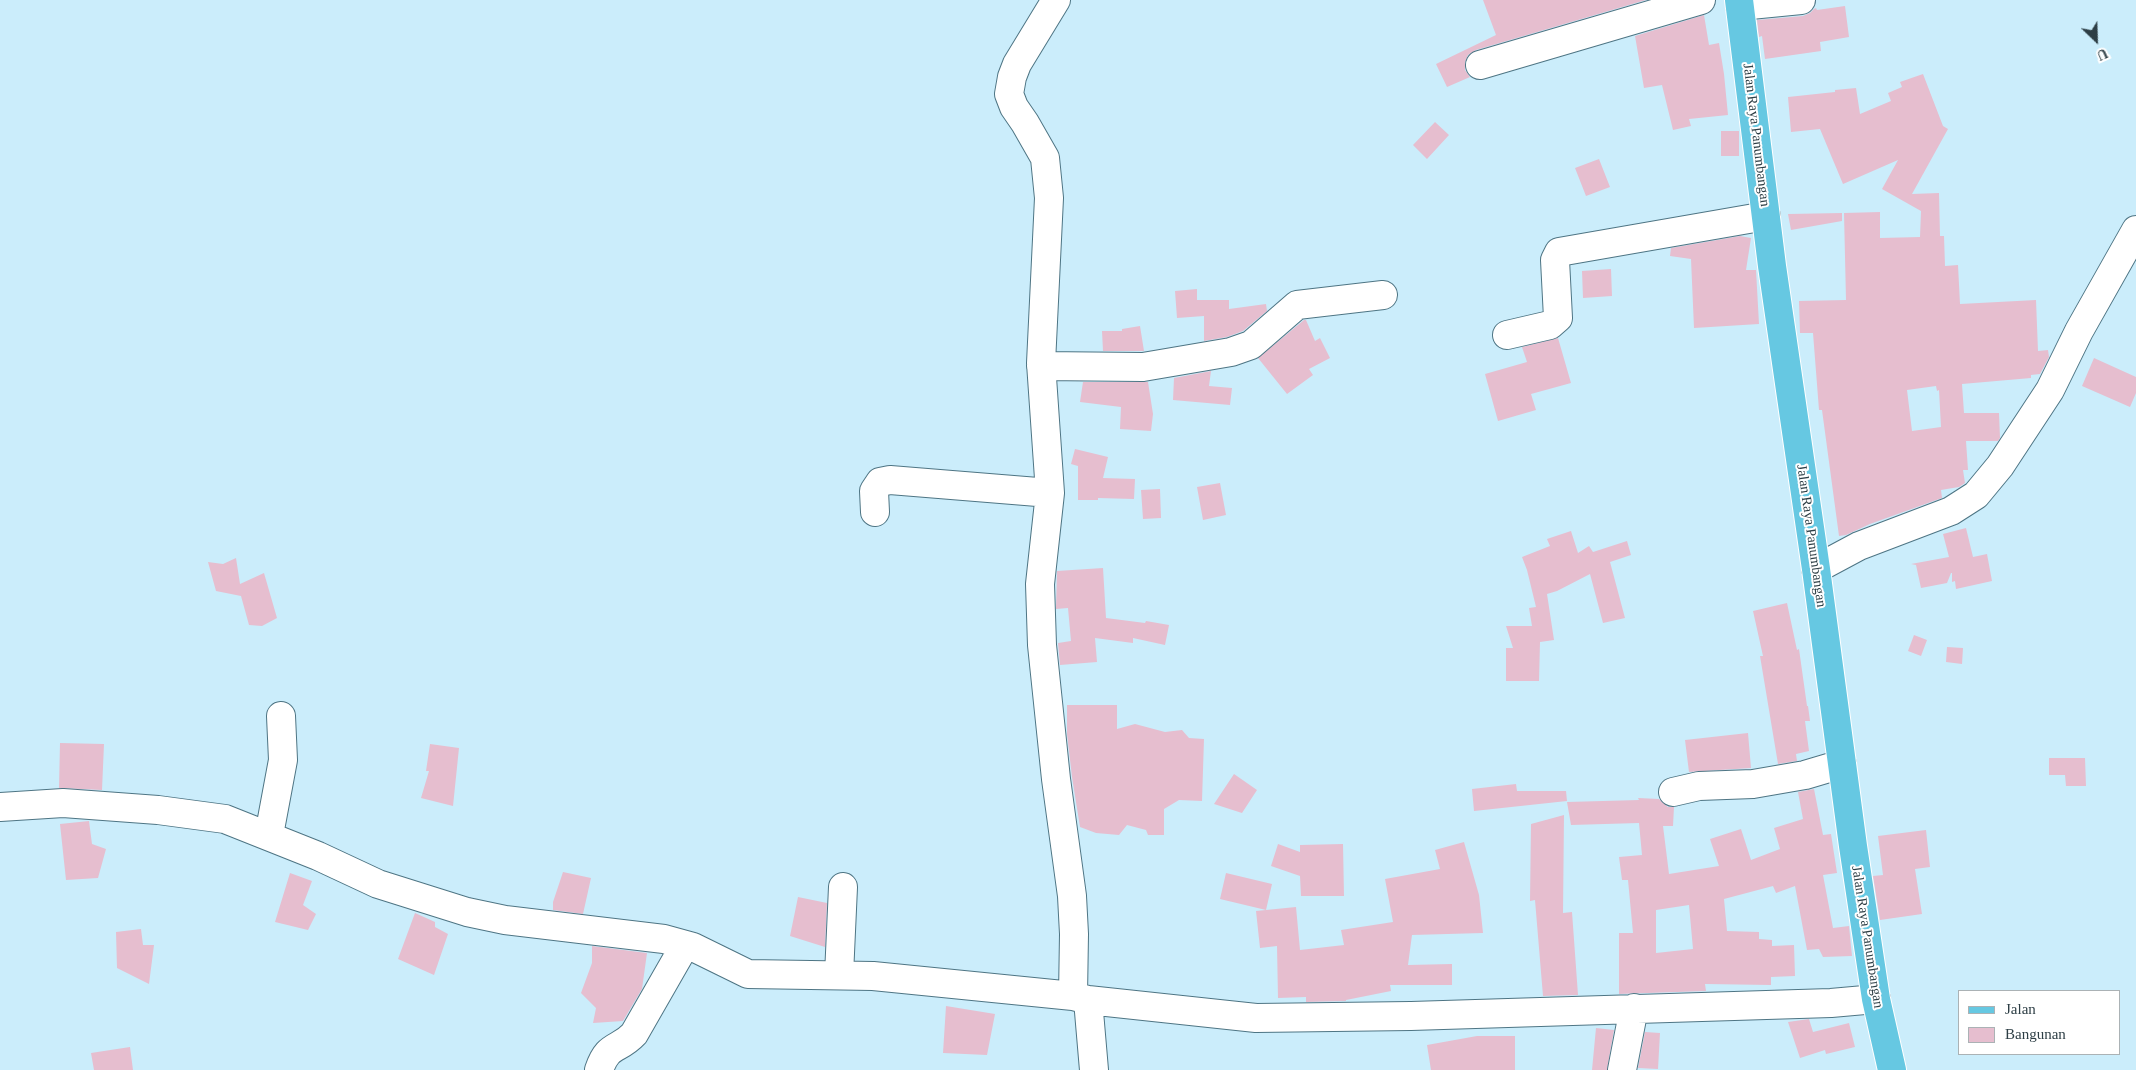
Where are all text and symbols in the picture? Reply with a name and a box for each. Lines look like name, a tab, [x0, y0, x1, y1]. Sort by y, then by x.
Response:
north arrow	[2071, 15, 2121, 65]
text: U	[2095, 45, 2110, 63]
street label: Jalan Raya Panumbangan	[1739, 63, 1773, 207]
street label: Jalan Raya Panumbangan	[1793, 464, 1829, 608]
street label: Jalan Raya Panumbangan	[1847, 865, 1887, 1009]
legend	[1958, 990, 2121, 1055]
text: Jalan	[2005, 1001, 2036, 1017]
text: Bangunan	[2005, 1026, 2066, 1042]

